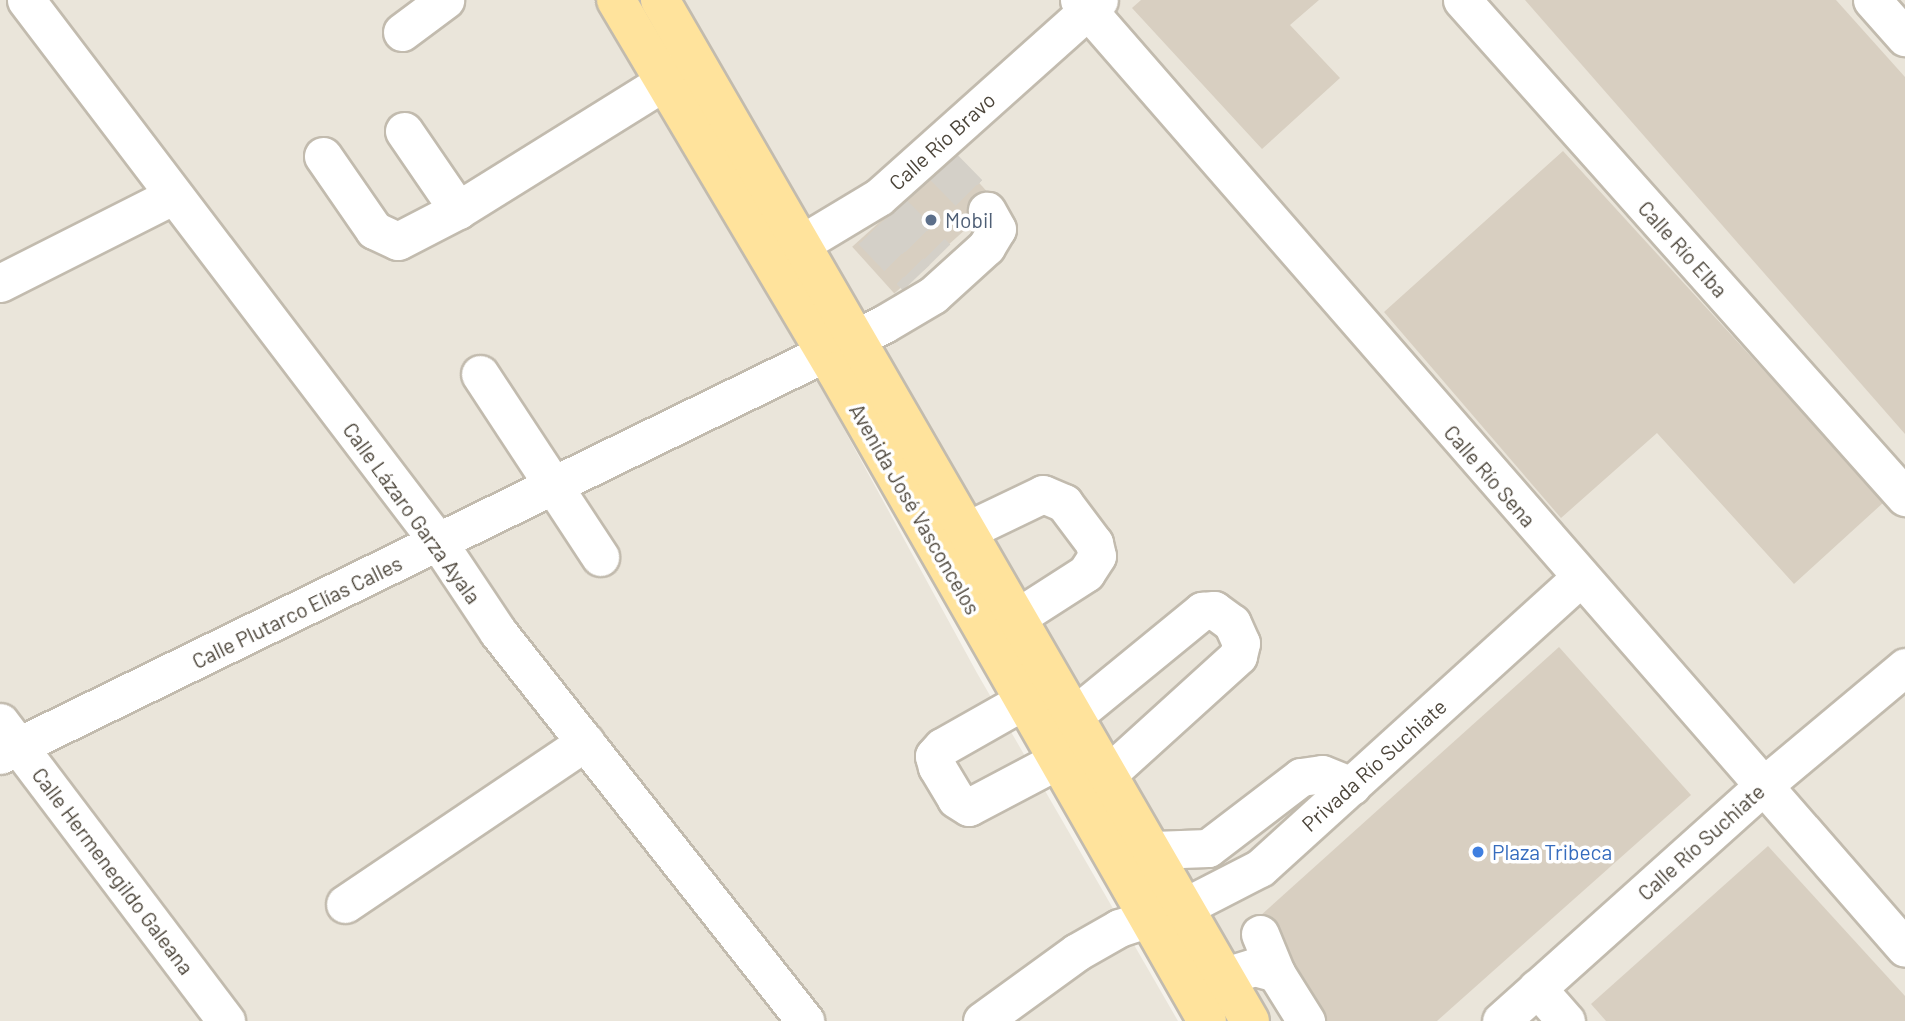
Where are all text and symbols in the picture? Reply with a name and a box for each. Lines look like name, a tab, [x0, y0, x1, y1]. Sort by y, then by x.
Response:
street label: Calle Río Bravo	[884, 87, 1000, 195]
street label: Calle Río Elba	[1633, 196, 1733, 302]
place label: Mobil	[945, 207, 993, 233]
marker: Mobil	[923, 212, 939, 228]
street label: Avenida José Vasconcelos	[844, 399, 986, 619]
street label: Calle Lázaro Garza Ayala	[338, 418, 486, 608]
street label: Calle Río Sena	[1439, 420, 1541, 532]
street label: Calle Plutarco Elías Calles	[188, 550, 406, 674]
street label: Privada Río Suchiate	[1297, 694, 1451, 836]
street label: Calle Hermenegildo Galeana	[27, 763, 199, 979]
street label: Calle Río Suchiate	[1633, 779, 1769, 905]
place label: Plaza Tribeca	[1492, 839, 1612, 865]
marker: Plaza Tribeca	[1470, 844, 1486, 860]

